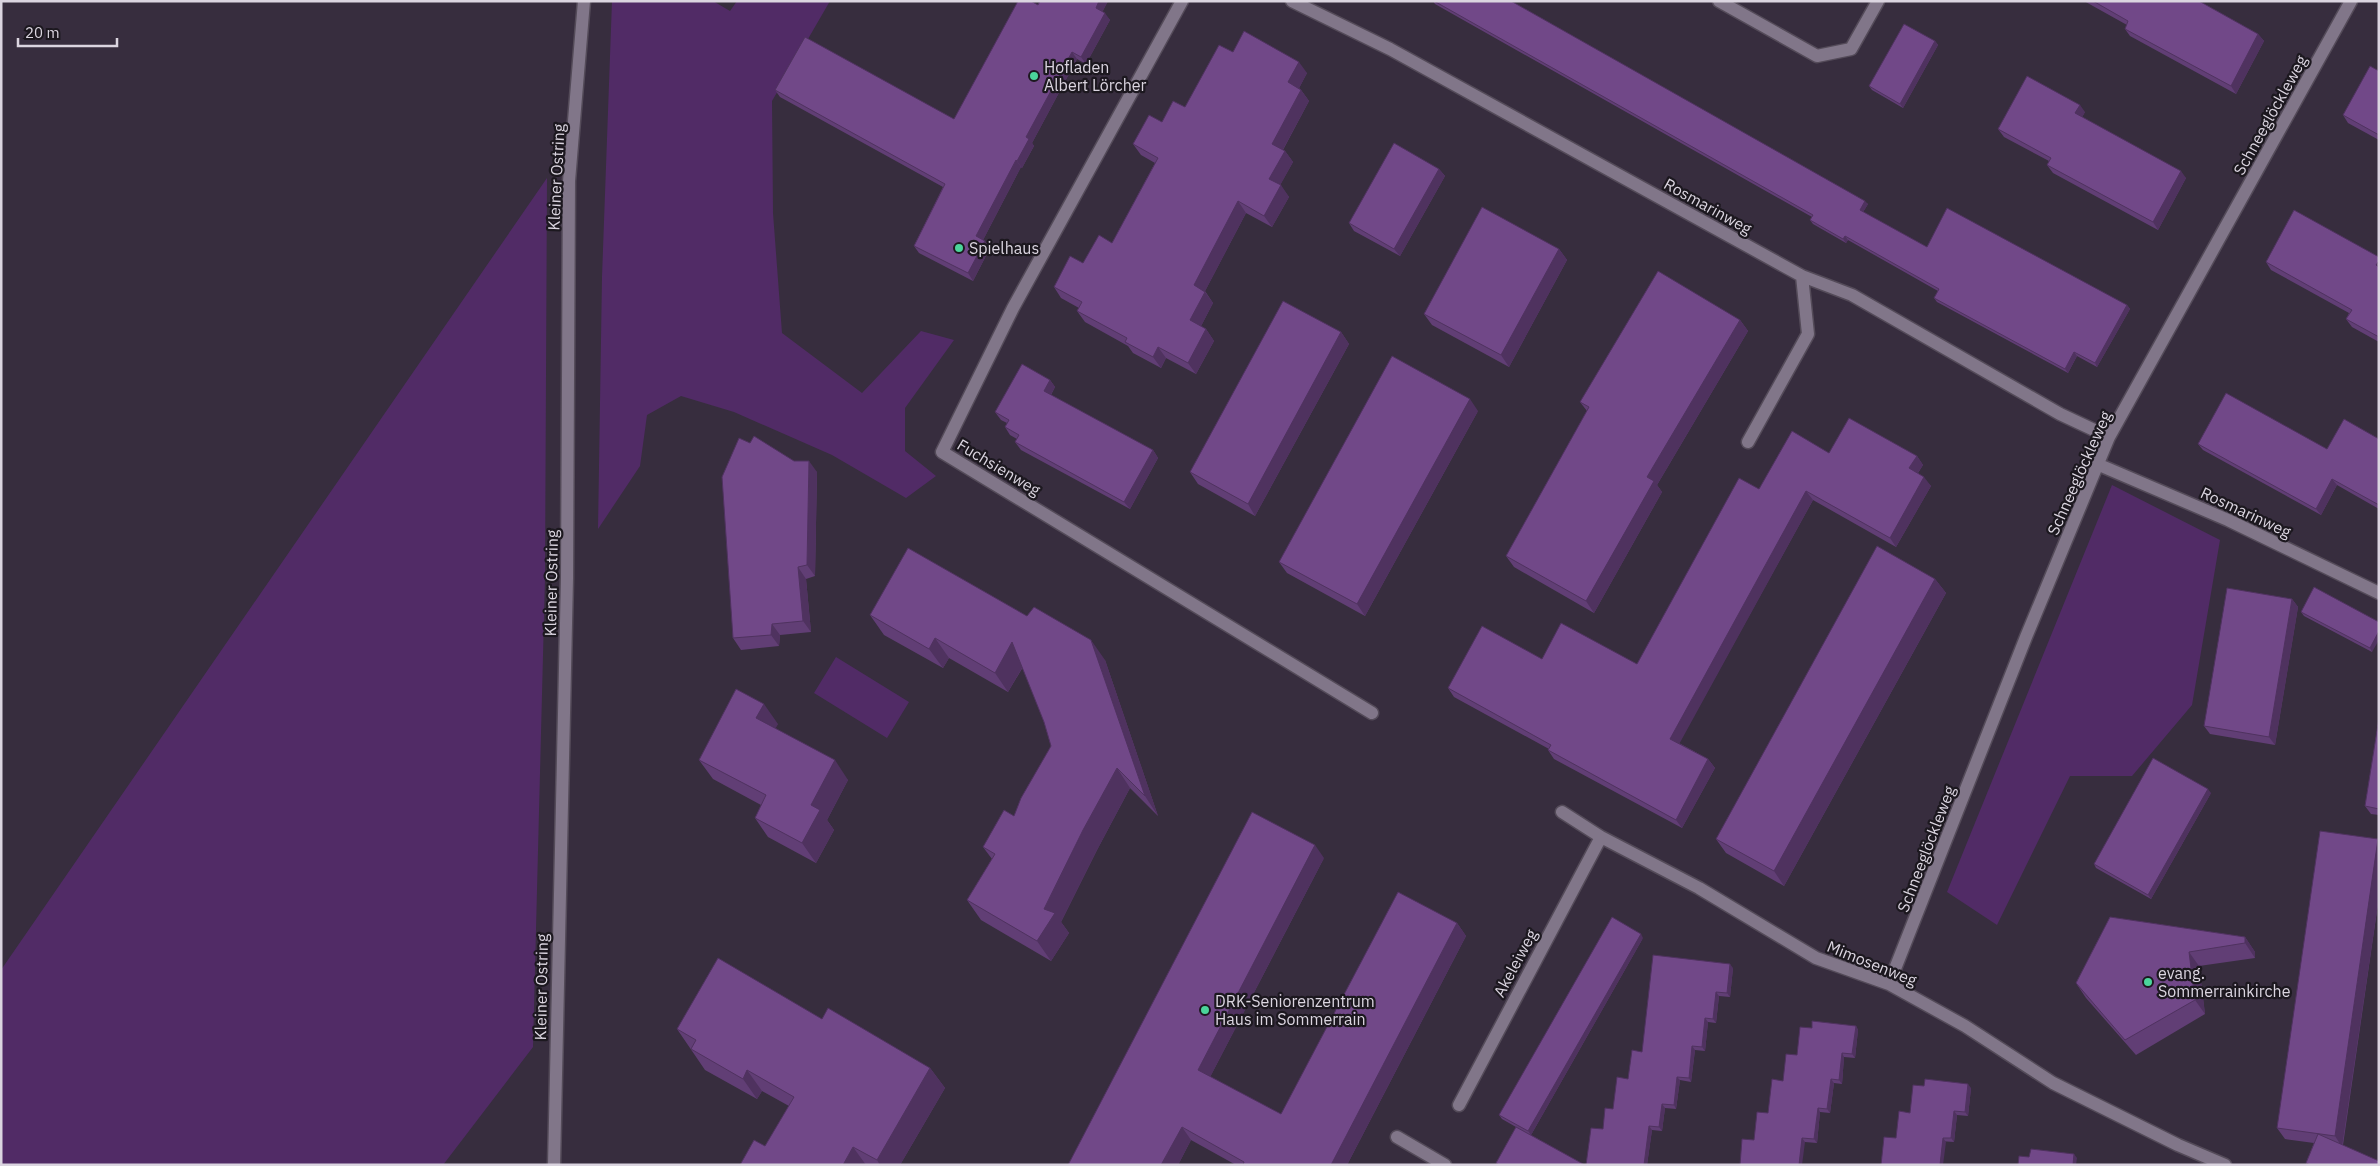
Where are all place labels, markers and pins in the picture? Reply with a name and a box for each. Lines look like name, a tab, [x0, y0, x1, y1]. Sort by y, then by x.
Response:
place label: Hofladen Albert Lörcher	[1044, 57, 1147, 95]
marker: Hofladen Albert Lörcher	[1028, 70, 1040, 82]
place label: Spielhaus	[969, 238, 1039, 258]
marker: Spielhaus	[953, 242, 965, 254]
place label: evang. Sommerrainkirche	[2158, 963, 2291, 1001]
marker: evang. Sommerrainkirche	[2142, 976, 2154, 988]
place label: DRK-Seniorenzentrum Haus im Sommerrain	[1215, 991, 1375, 1029]
marker: DRK-Seniorenzentrum Haus im Sommerrain	[1199, 1004, 1211, 1016]

